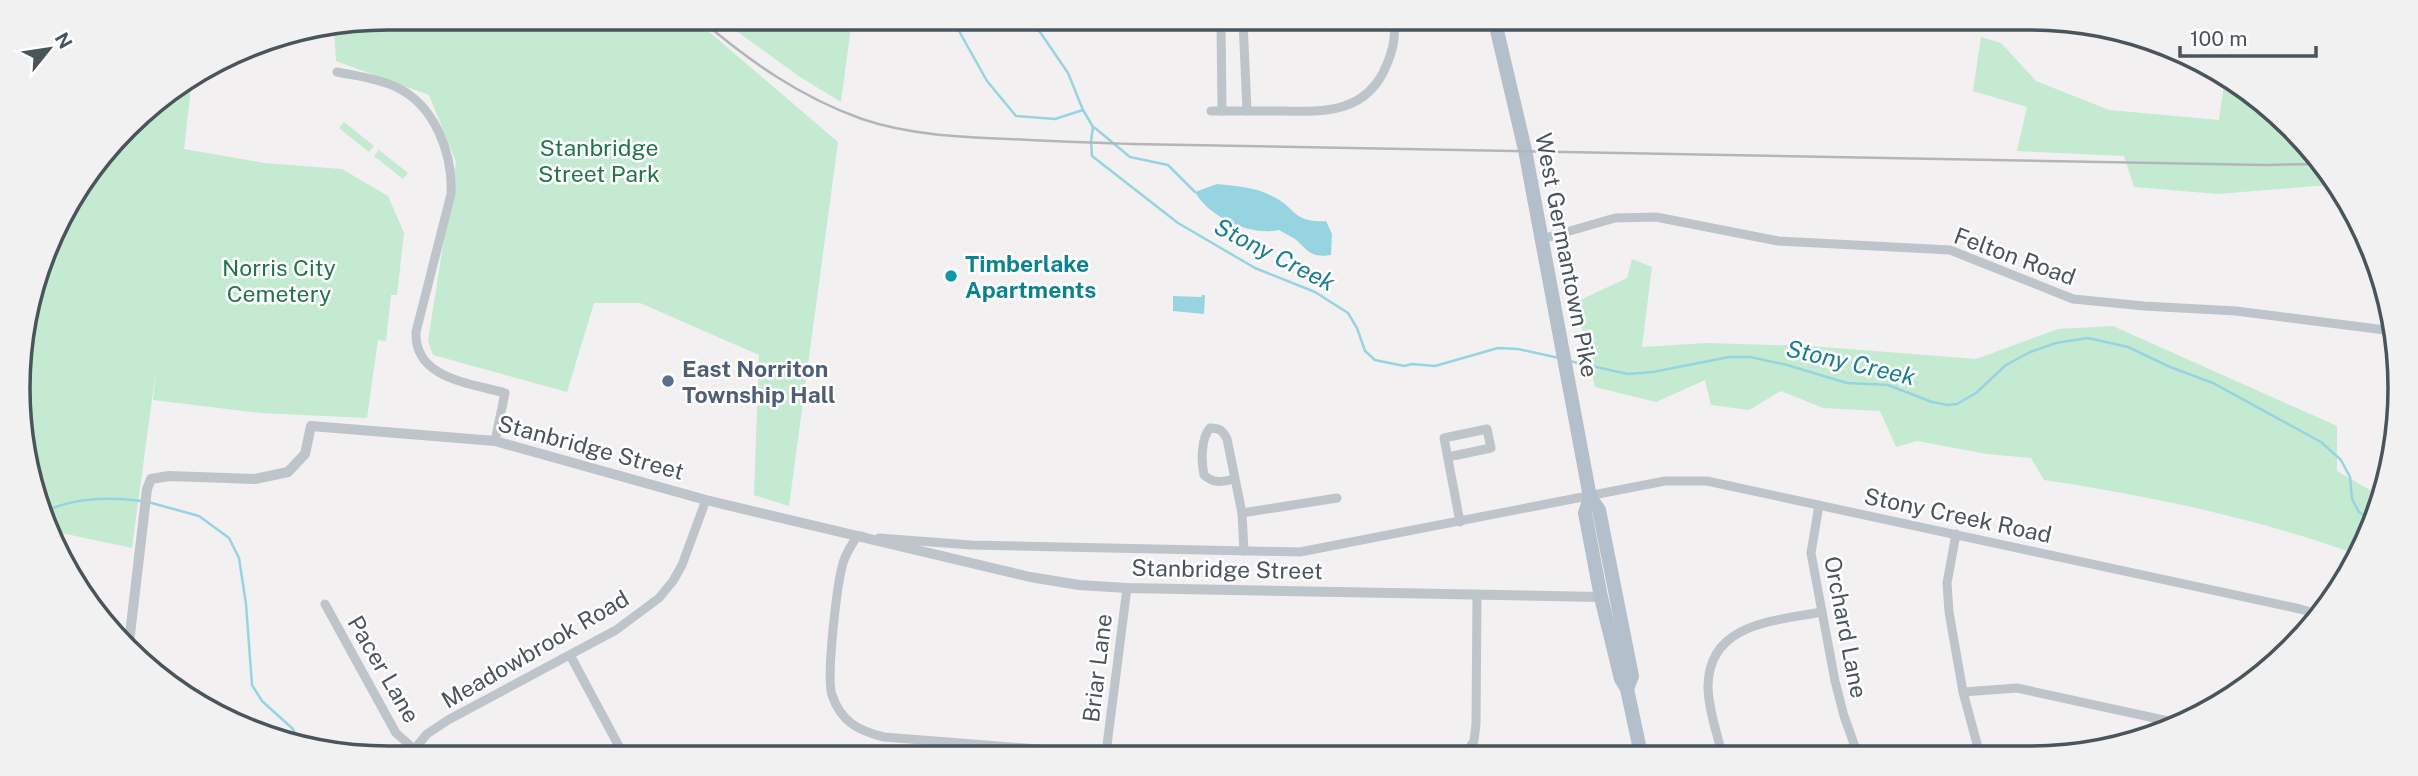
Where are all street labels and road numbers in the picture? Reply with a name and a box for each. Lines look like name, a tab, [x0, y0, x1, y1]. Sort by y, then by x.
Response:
street label: West Germantown Pike	[1530, 131, 1604, 379]
street label: Felton Road	[1951, 222, 2079, 290]
street label: Stanbridge Street	[495, 409, 687, 485]
street label: Stony Creek Road	[1862, 482, 2054, 548]
street label: Stanbridge Street	[1131, 554, 1323, 584]
street label: Orchard Lane	[1819, 554, 1873, 700]
street label: Meadowbrook Road	[437, 584, 633, 714]
street label: Pacer Lane	[343, 611, 425, 727]
street label: Briar Lane	[1077, 612, 1117, 724]

